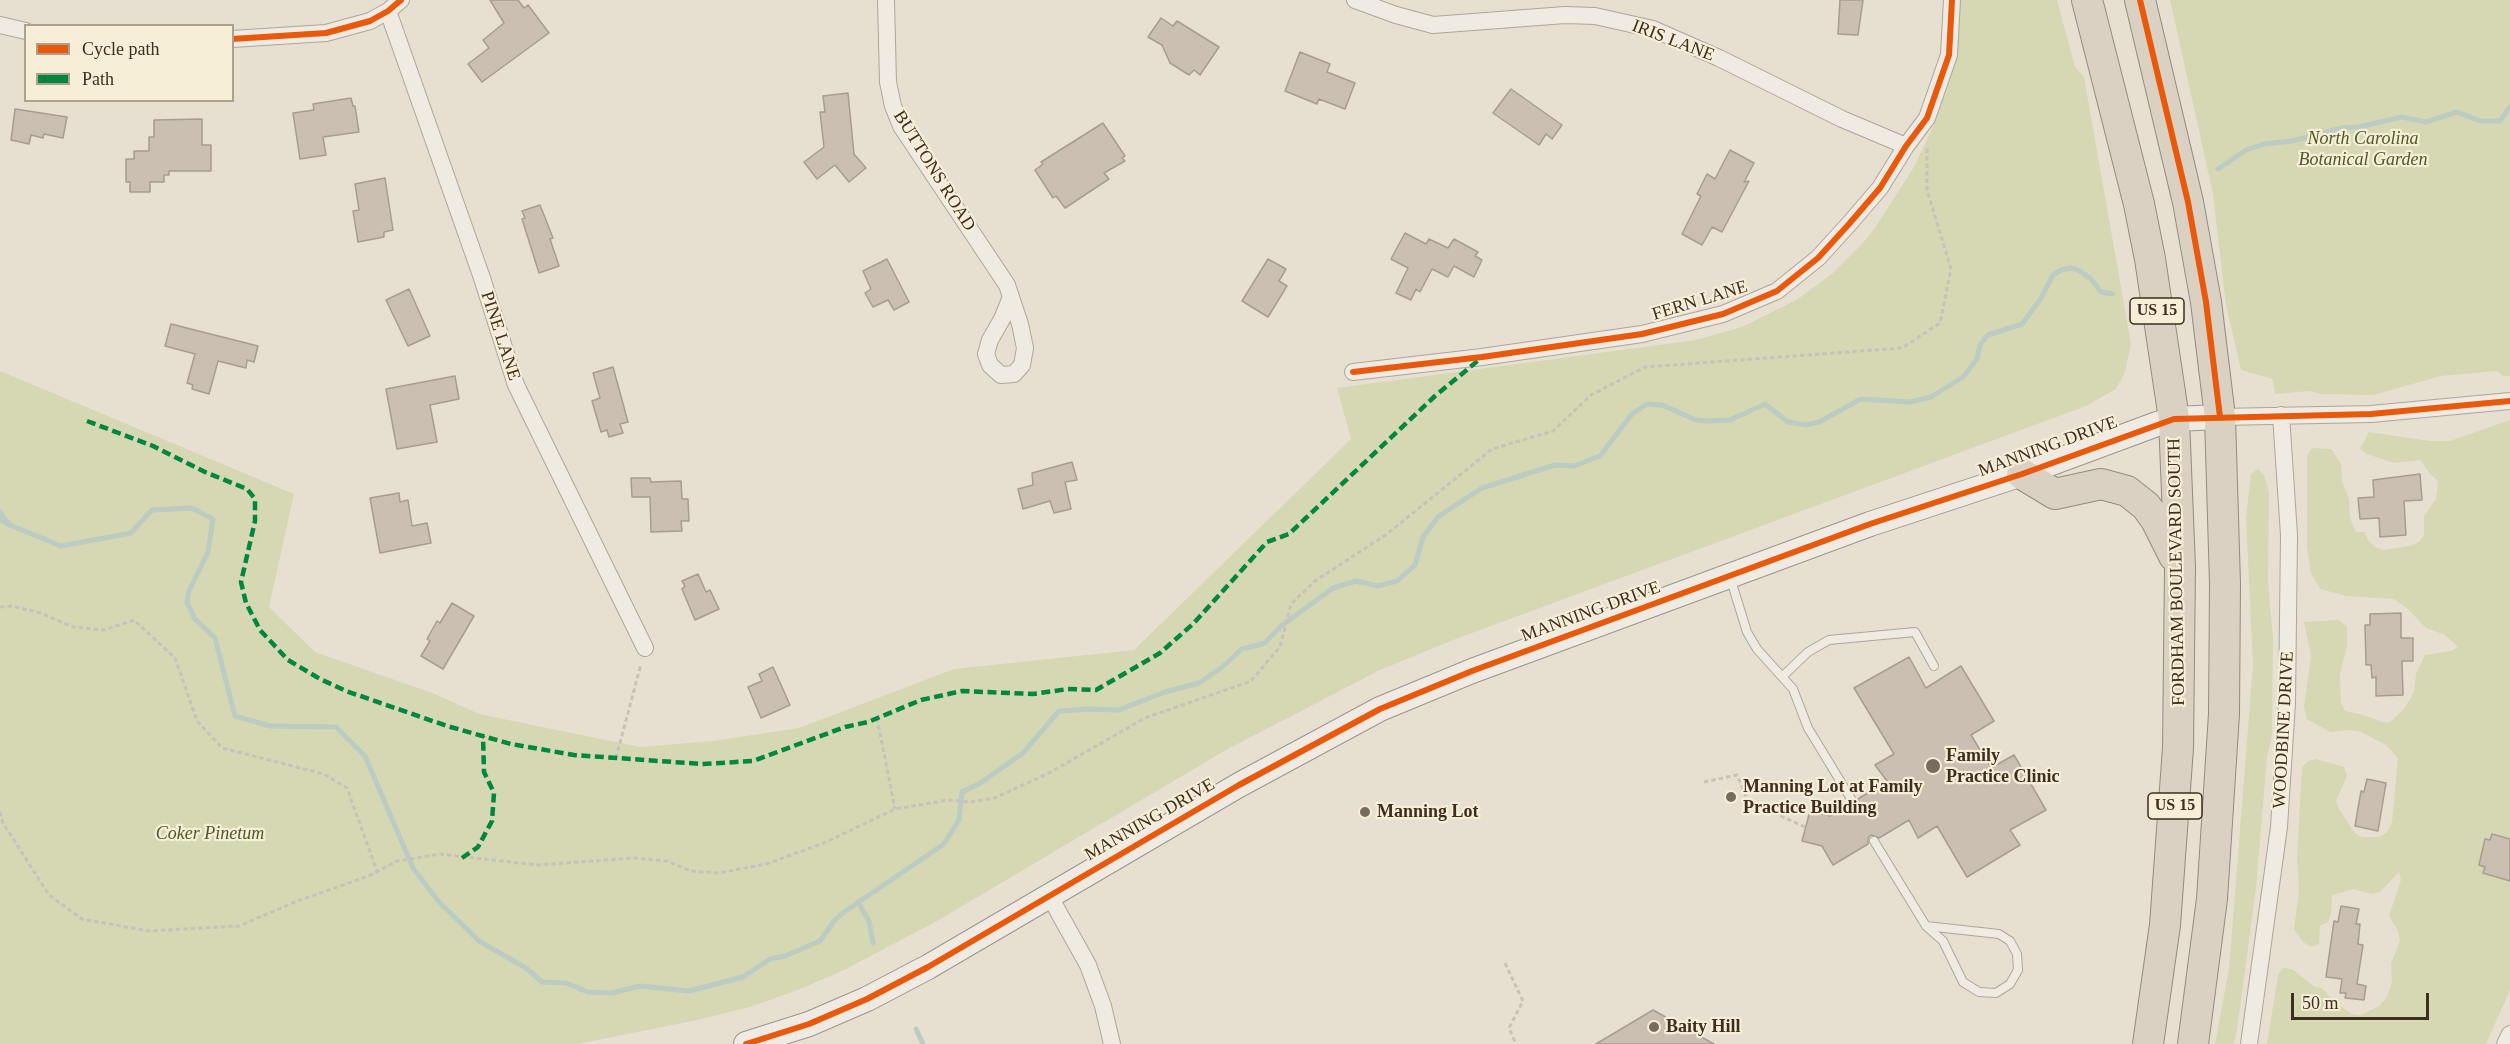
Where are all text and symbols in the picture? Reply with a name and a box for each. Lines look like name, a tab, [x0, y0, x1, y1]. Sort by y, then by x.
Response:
street label: IRIS LANE	[1629, 15, 1717, 67]
legend	[24, 24, 234, 102]
text: Cycle path	[82, 39, 159, 59]
text: Path	[82, 69, 114, 89]
street label: BUTTONS ROAD	[888, 107, 980, 235]
park label: North Carolina Botanical Garden	[2299, 128, 2427, 170]
street label: FERN LANE	[1650, 276, 1750, 326]
street label: PINE LANE	[475, 289, 525, 383]
road number: US 15	[2130, 298, 2184, 324]
street label: MANNING DRIVE	[1975, 412, 2121, 482]
street label: FORDHAM BOULEVARD SOUTH	[2164, 438, 2190, 706]
street label: MANNING DRIVE	[1518, 577, 1664, 647]
street label: WOODBINE DRIVE	[2269, 651, 2299, 809]
place label: Family Practice Clinic	[1946, 745, 2059, 788]
marker: Family Practice Clinic	[1924, 757, 1942, 775]
street label: MANNING DRIVE	[1081, 774, 1219, 866]
place label: Manning Lot at Family Practice Building	[1743, 776, 1923, 818]
marker: Manning Lot at Family Practice Building	[1724, 790, 1738, 804]
road number: US 15	[2148, 793, 2202, 819]
place label: Manning Lot	[1377, 801, 1479, 823]
marker: Manning Lot	[1358, 805, 1372, 819]
park label: Coker Pinetum	[156, 823, 264, 845]
scale bar	[2294, 981, 2432, 1019]
text: 50 m	[2302, 993, 2339, 1013]
place label: Baity Hill	[1666, 1016, 1741, 1038]
marker: Baity Hill	[1647, 1020, 1661, 1034]

